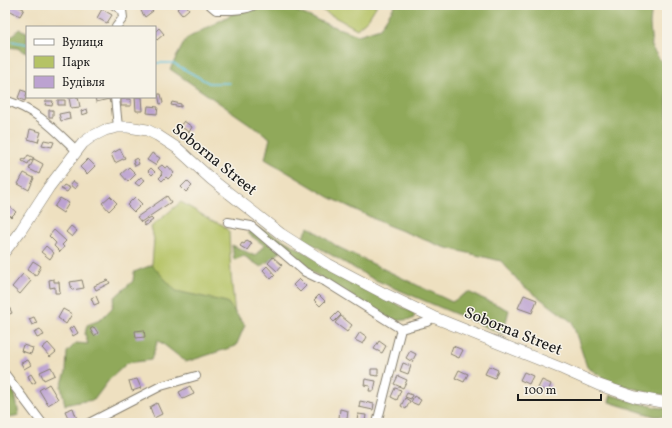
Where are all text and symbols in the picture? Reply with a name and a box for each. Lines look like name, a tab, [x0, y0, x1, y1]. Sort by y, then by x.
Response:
legend	[26, 26, 156, 98]
text: Вулиця	[62, 35, 103, 51]
text: Парк	[62, 55, 90, 71]
text: Будівля	[62, 75, 105, 91]
street label: Soborna Street	[167, 119, 262, 201]
street label: Soborna Street	[461, 302, 566, 362]
scale bar	[518, 376, 601, 402]
text: 100 m	[524, 383, 557, 399]

